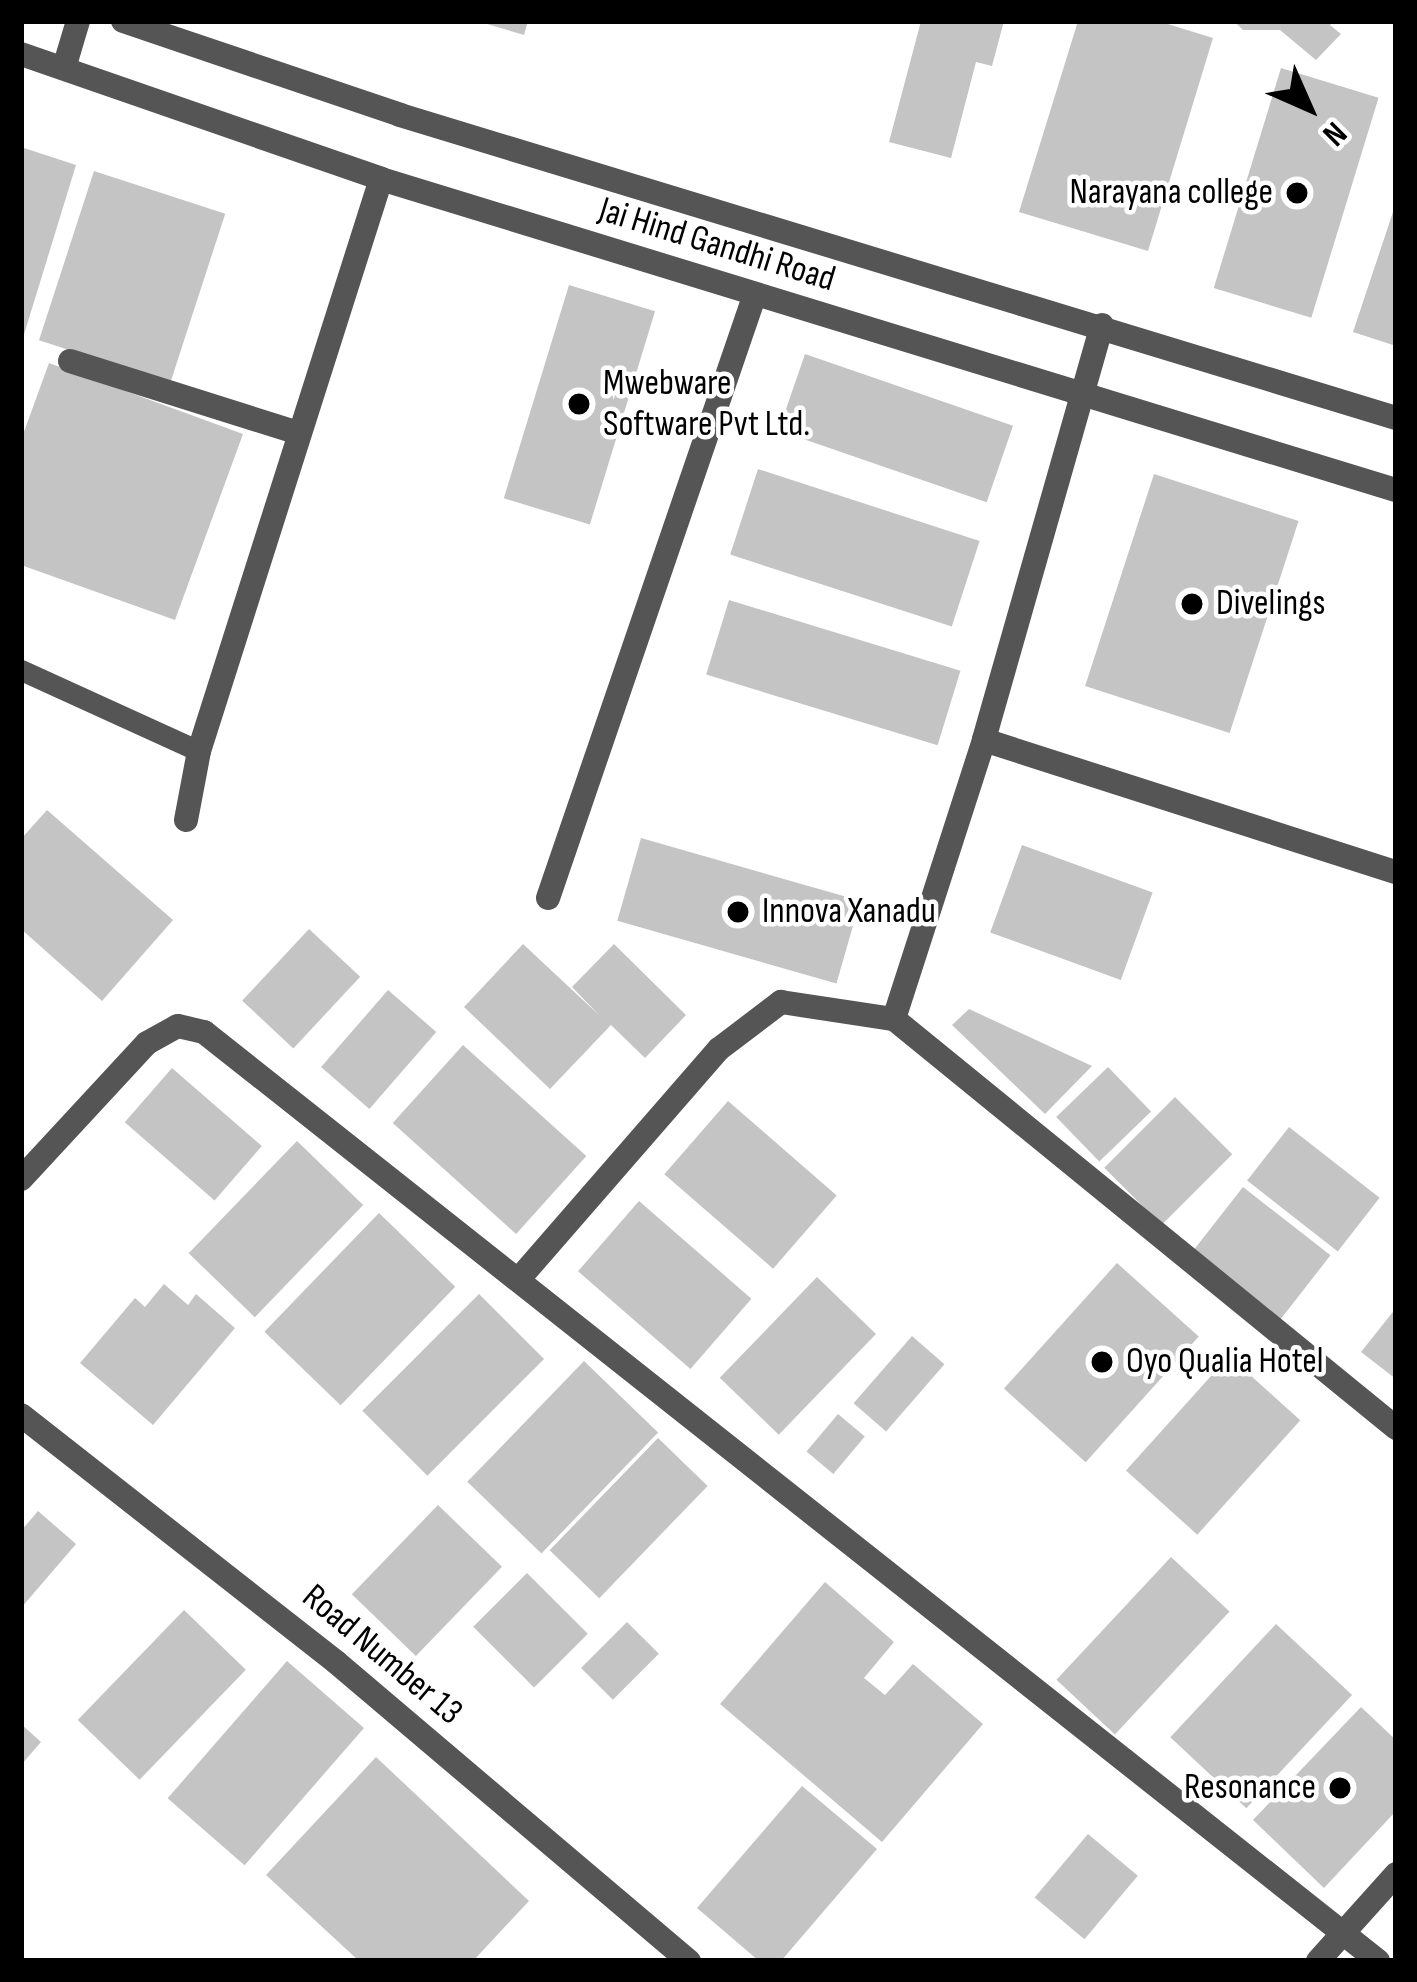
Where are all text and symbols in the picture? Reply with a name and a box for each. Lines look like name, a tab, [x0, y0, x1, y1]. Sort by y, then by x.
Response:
north arrow	[1249, 48, 1369, 168]
text: N	[1314, 113, 1355, 154]
place label: Narayana college	[1069, 171, 1273, 215]
marker: Narayana college	[1284, 180, 1310, 206]
street label: Jai Hind Gandhi Road	[594, 189, 840, 301]
place label: Mwebware Software Pvt Ltd.	[603, 361, 810, 446]
marker: Mwebware Software Pvt Ltd.	[566, 391, 592, 417]
place label: Divelings	[1216, 582, 1325, 626]
marker: Divelings	[1179, 591, 1205, 617]
place label: Innova Xanadu	[762, 890, 936, 934]
marker: Innova Xanadu	[725, 899, 751, 925]
place label: Oyo Qualia Hotel	[1126, 1340, 1323, 1384]
marker: Oyo Qualia Hotel	[1089, 1349, 1115, 1375]
street label: Road Number 13	[293, 1576, 471, 1734]
place label: Resonance	[1184, 1766, 1316, 1810]
marker: Resonance	[1327, 1775, 1353, 1801]

